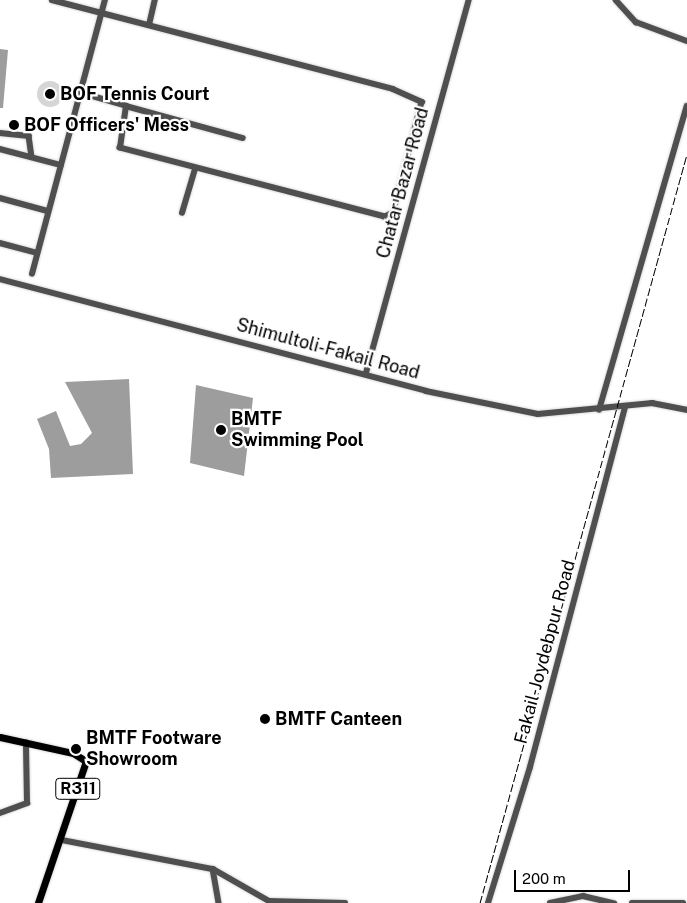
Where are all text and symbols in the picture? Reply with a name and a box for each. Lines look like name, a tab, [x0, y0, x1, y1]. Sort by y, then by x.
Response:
place label: BOF Tennis Court	[60, 83, 210, 105]
marker: BOF Tennis Court	[44, 88, 56, 100]
street label: Chatar Bazar Road	[372, 105, 434, 261]
place label: BOF Officers' Mess	[24, 114, 189, 136]
marker: BOF Officers' Mess	[8, 119, 20, 131]
street label: Shimultoli-Fakail Road	[234, 314, 422, 384]
place label: BMTF Swimming Pool	[231, 409, 364, 452]
marker: BMTF Swimming Pool	[215, 424, 227, 436]
street label: Fakail-Joydebpur Road	[510, 558, 580, 746]
place label: BMTF Canteen	[275, 708, 402, 730]
marker: BMTF Canteen	[259, 713, 271, 725]
place label: BMTF Footware Showroom	[86, 728, 222, 771]
marker: BMTF Footware Showroom	[70, 743, 82, 755]
road number: R311	[54, 776, 102, 802]
scale bar	[517, 860, 633, 892]
text: 200 m	[522, 870, 566, 887]

